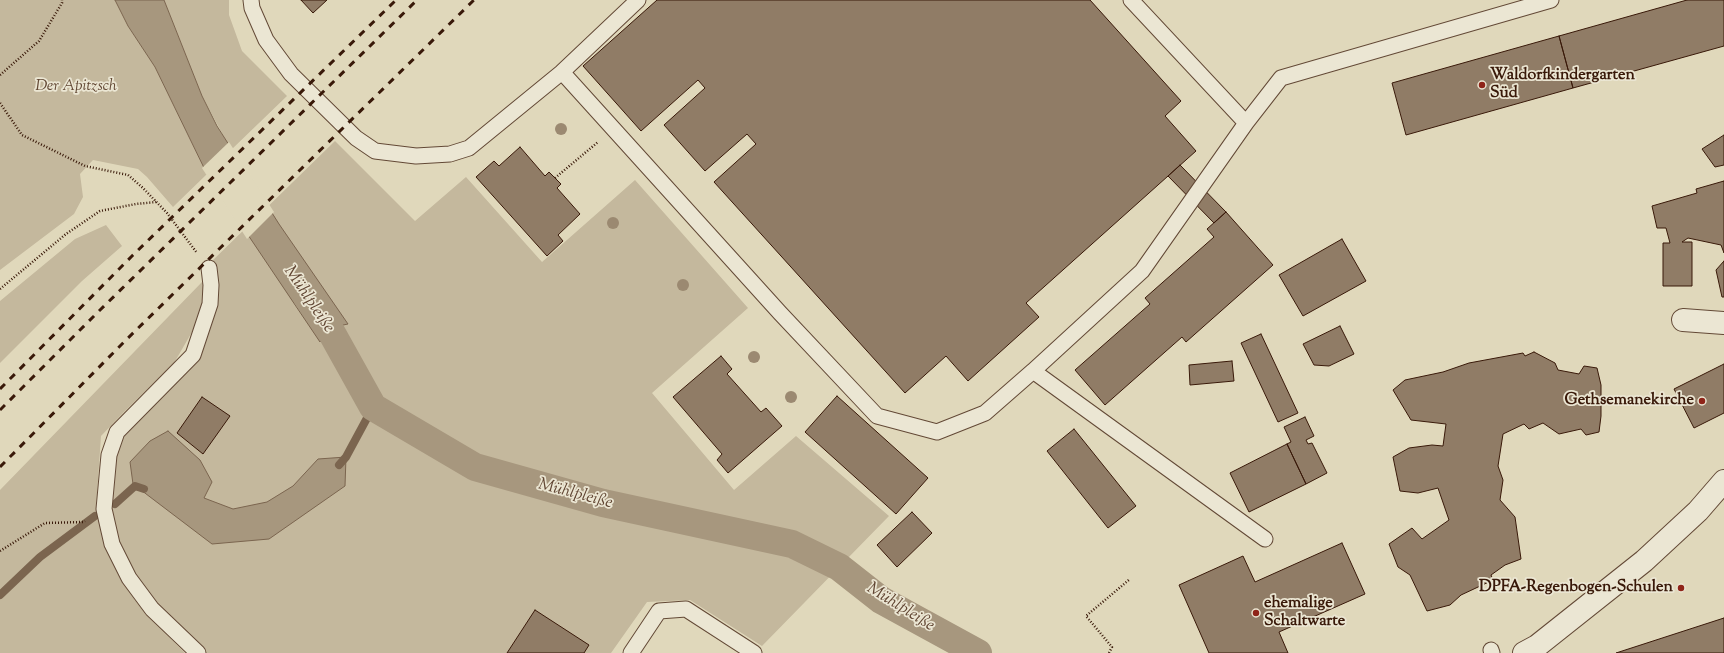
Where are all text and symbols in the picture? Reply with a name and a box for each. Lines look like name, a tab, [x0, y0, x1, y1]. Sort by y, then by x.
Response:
place label: Waldorfkindergarten Süd	[1490, 66, 1635, 104]
park label: Der Apitzsch	[35, 77, 117, 97]
marker: Waldorfkindergarten Süd	[1477, 80, 1487, 90]
water label: Mühlpleiße	[278, 263, 338, 337]
place label: Gethsemanekirche	[1565, 391, 1694, 411]
marker: Gethsemanekirche	[1697, 396, 1707, 406]
water label: Mühlpleiße	[536, 475, 614, 515]
place label: DPFA-Regenbogen-Schulen	[1479, 578, 1673, 598]
water label: Mühlpleiße	[862, 579, 938, 637]
marker: DPFA-Regenbogen-Schulen	[1676, 583, 1686, 593]
place label: ehemalige Schaltwarte	[1264, 594, 1345, 632]
marker: ehemalige Schaltwarte	[1251, 608, 1261, 618]

